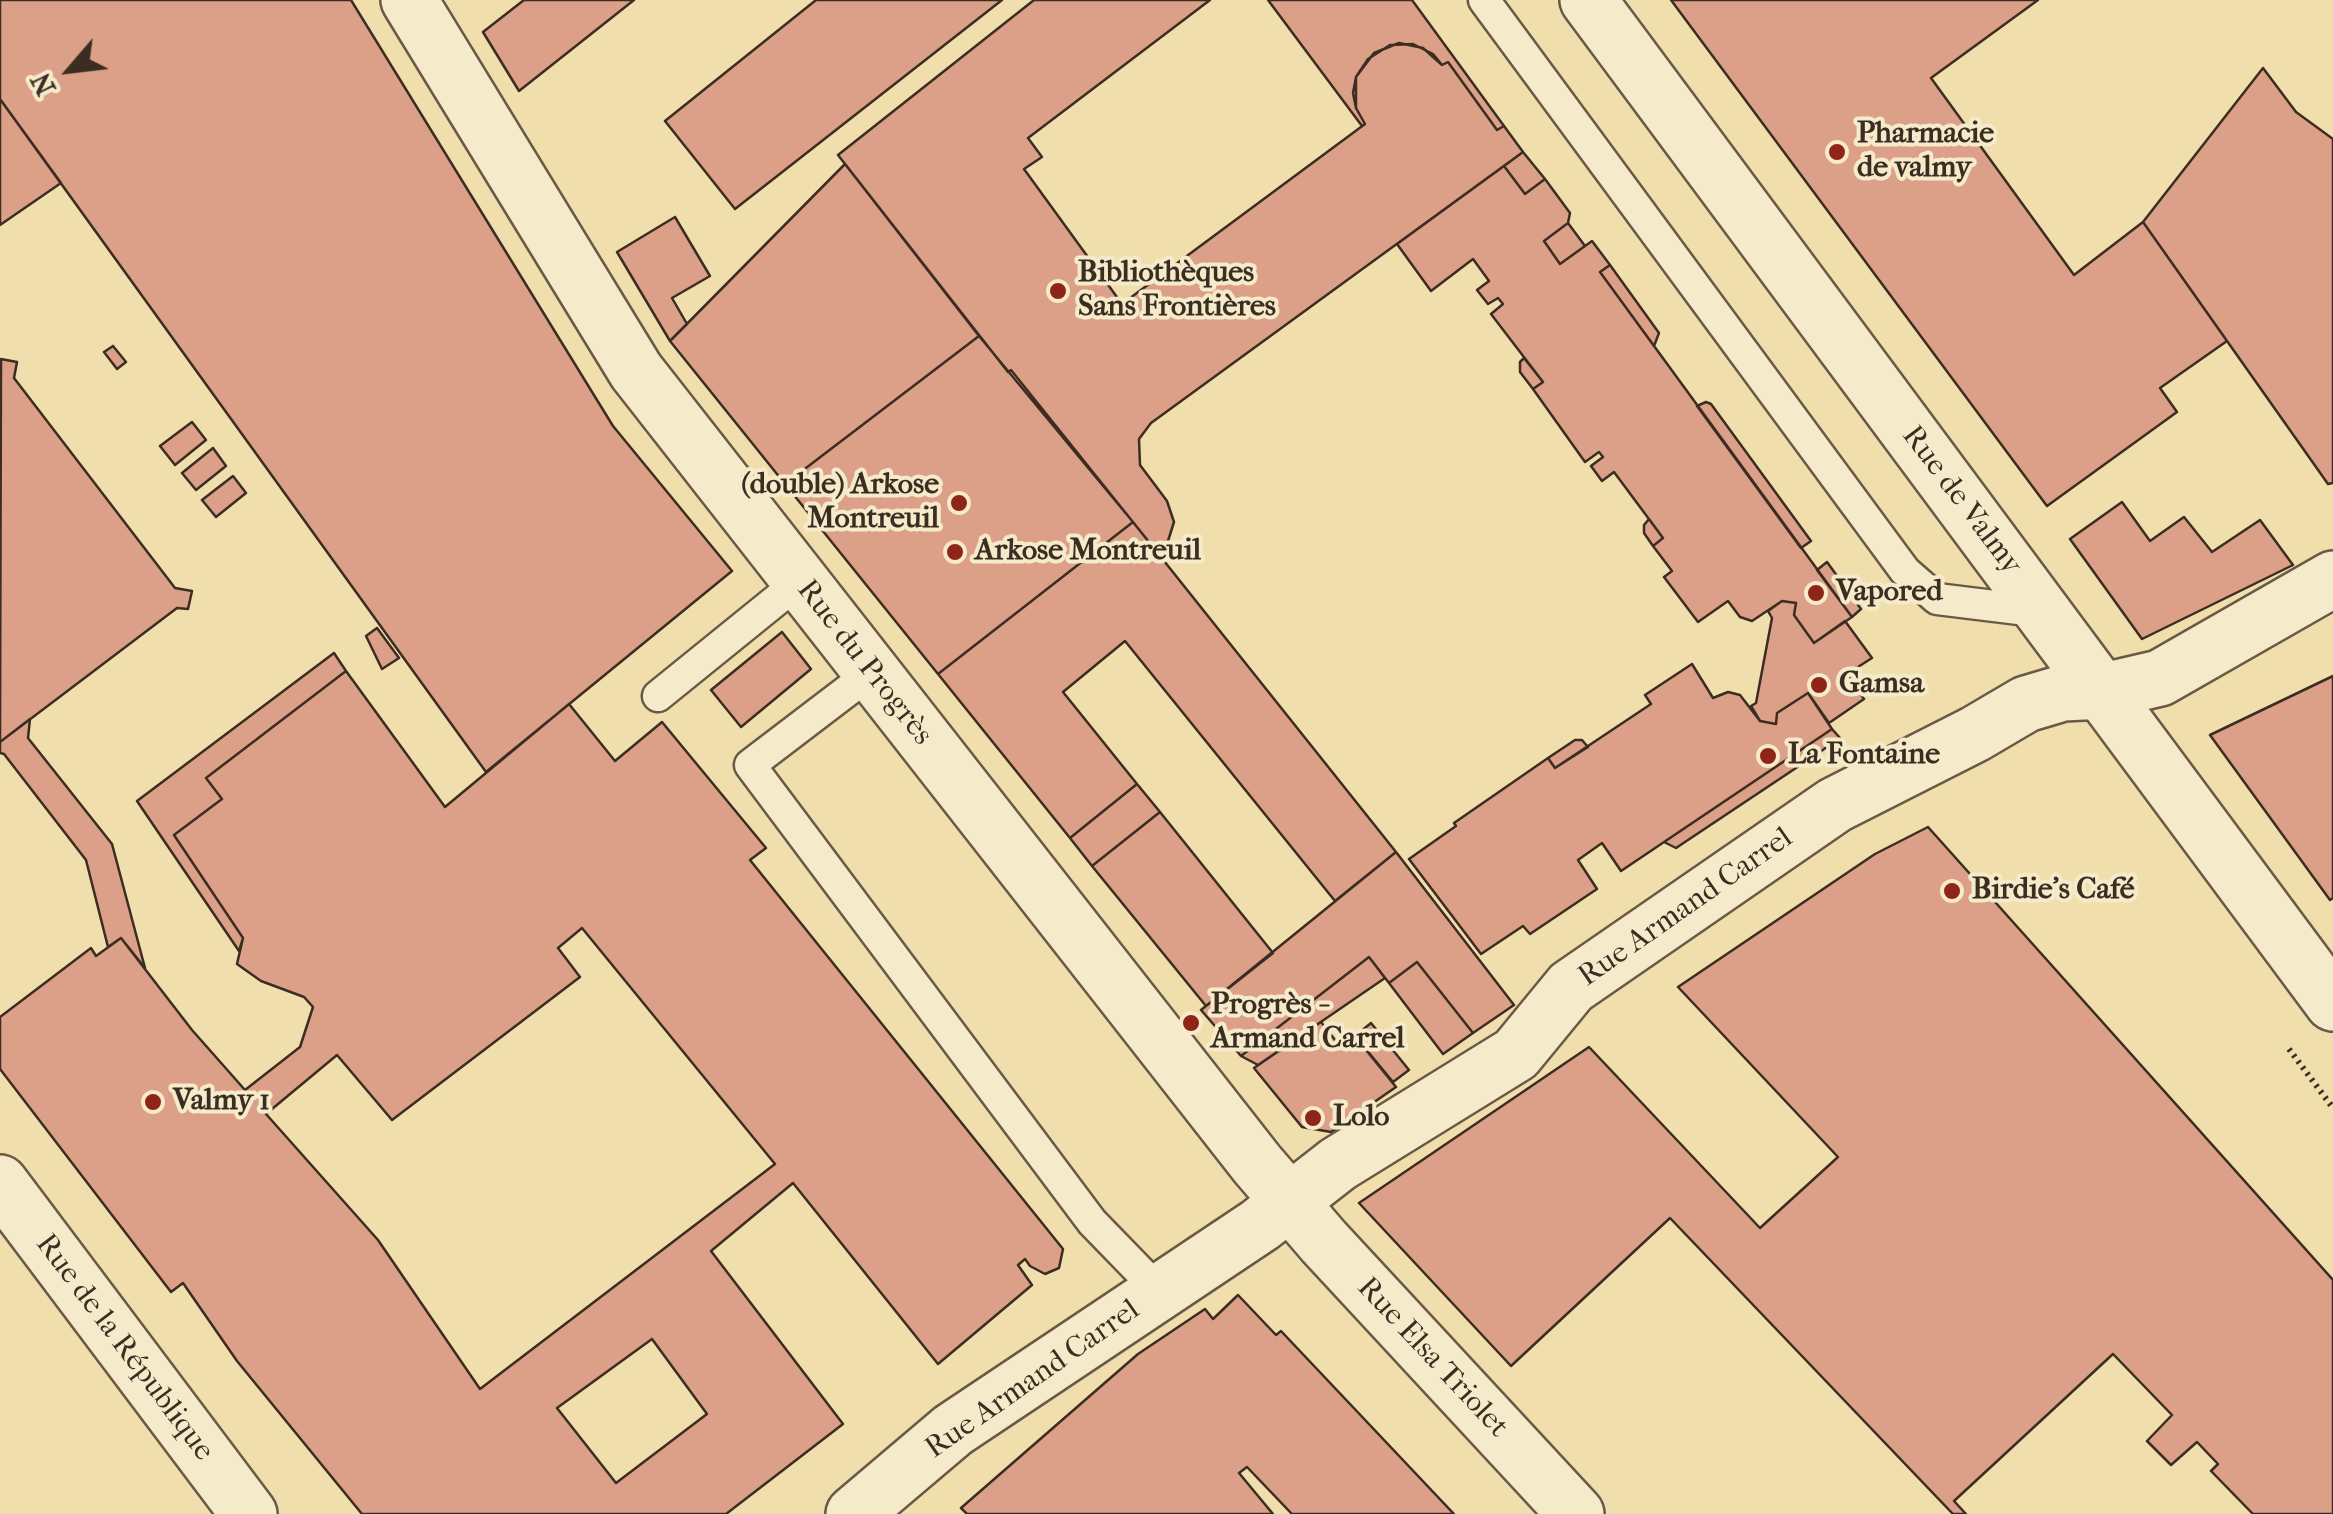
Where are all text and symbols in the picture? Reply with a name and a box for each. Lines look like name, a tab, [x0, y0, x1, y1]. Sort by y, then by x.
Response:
north arrow	[20, 20, 120, 120]
text: N	[24, 67, 63, 101]
place label: Pharmacie de valmy	[1857, 117, 1994, 188]
marker: Pharmacie de valmy	[1826, 141, 1848, 163]
place label: Bibliothèques Sans Frontières	[1078, 256, 1276, 326]
marker: Bibliothèques Sans Frontières	[1047, 280, 1069, 302]
street label: Rue de Valmy	[1893, 420, 2029, 582]
place label: (double) Arkose Montreuil	[741, 468, 939, 538]
marker: (double) Arkose Montreuil	[948, 492, 970, 514]
place label: Arkose Montreuil	[975, 534, 1201, 570]
marker: Arkose Montreuil	[944, 541, 966, 563]
street label: Rue du Progrès	[788, 573, 940, 753]
place label: Vapored	[1836, 575, 1943, 611]
marker: Vapored	[1805, 582, 1827, 604]
place label: Gamsa	[1839, 667, 1924, 703]
marker: Gamsa	[1808, 674, 1830, 696]
place label: La Fontaine	[1788, 738, 1940, 774]
marker: La Fontaine	[1757, 745, 1779, 767]
street label: Rue Armand Carrel	[1572, 821, 1800, 995]
place label: Birdie's Café	[1972, 873, 2135, 909]
marker: Birdie's Café	[1941, 880, 1963, 902]
place label: Progrès - Armand Carrel	[1211, 988, 1405, 1058]
marker: Progrès - Armand Carrel	[1180, 1012, 1202, 1034]
place label: Valmy 1	[173, 1084, 270, 1120]
marker: Valmy 1	[142, 1091, 164, 1113]
place label: Lolo	[1333, 1100, 1389, 1136]
marker: Lolo	[1302, 1107, 1324, 1129]
street label: Rue de la République	[27, 1228, 221, 1468]
street label: Rue Elsa Triolet	[1349, 1271, 1515, 1445]
street label: Rue Armand Carrel	[919, 1293, 1147, 1467]

